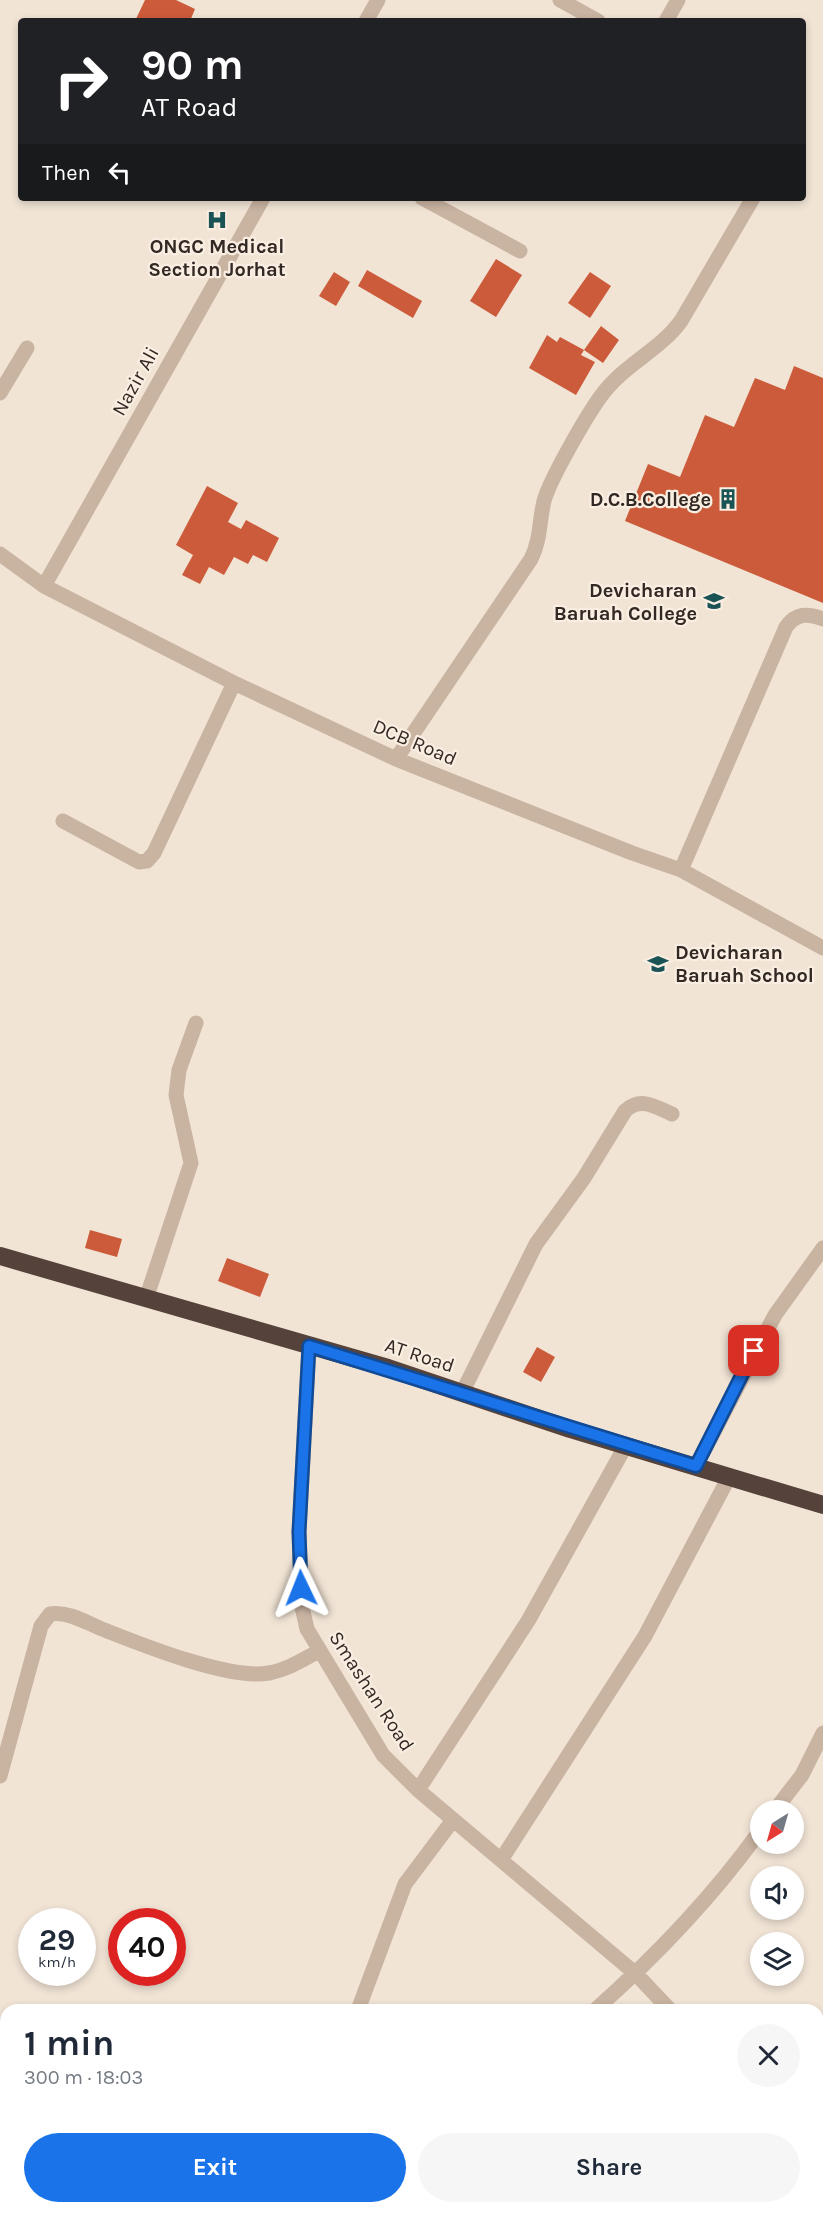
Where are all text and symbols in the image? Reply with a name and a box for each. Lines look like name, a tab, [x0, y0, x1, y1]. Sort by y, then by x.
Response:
text: 90 m	[141, 40, 244, 90]
icon: right	[42, 42, 120, 120]
text: AT Road	[141, 91, 237, 123]
icon: left	[103, 156, 136, 189]
text: Then	[42, 160, 91, 186]
hospital icon: ONGC Medical Section Jorhat	[205, 208, 229, 232]
place label: ONGC Medical Section Jorhat	[148, 235, 286, 281]
street label: Nazir Ali	[107, 343, 164, 420]
building icon: D.C.B.College	[716, 487, 740, 511]
place label: D.C.B.College	[590, 488, 711, 511]
place label: Devicharan Baruah College	[554, 579, 697, 625]
school or university icon: Devicharan Baruah College	[702, 589, 726, 613]
street label: DCB Road	[369, 715, 460, 770]
place label: Devicharan Baruah School	[675, 941, 814, 987]
school or university icon: Devicharan Baruah School	[646, 952, 670, 976]
pin	[728, 1325, 779, 1376]
street label: AT Road	[382, 1333, 457, 1377]
icon: arrive	[737, 1334, 770, 1367]
position arrow	[269, 1556, 333, 1620]
street label: Smashan Road	[324, 1627, 419, 1756]
north arrow	[750, 1800, 804, 1854]
map controls	[750, 1800, 804, 1986]
button: sound	[750, 1866, 804, 1920]
speed limit sign: 40	[108, 1908, 186, 1986]
text: 29	[39, 1922, 75, 1958]
button: layers	[750, 1932, 804, 1986]
text: km/h	[38, 1953, 76, 1971]
text: 1 min	[24, 2022, 114, 2064]
button: close	[737, 2024, 800, 2087]
text: 300 m · 18:03	[24, 2066, 143, 2089]
button: Exit	[24, 2133, 406, 2202]
button: Share	[418, 2133, 800, 2202]

